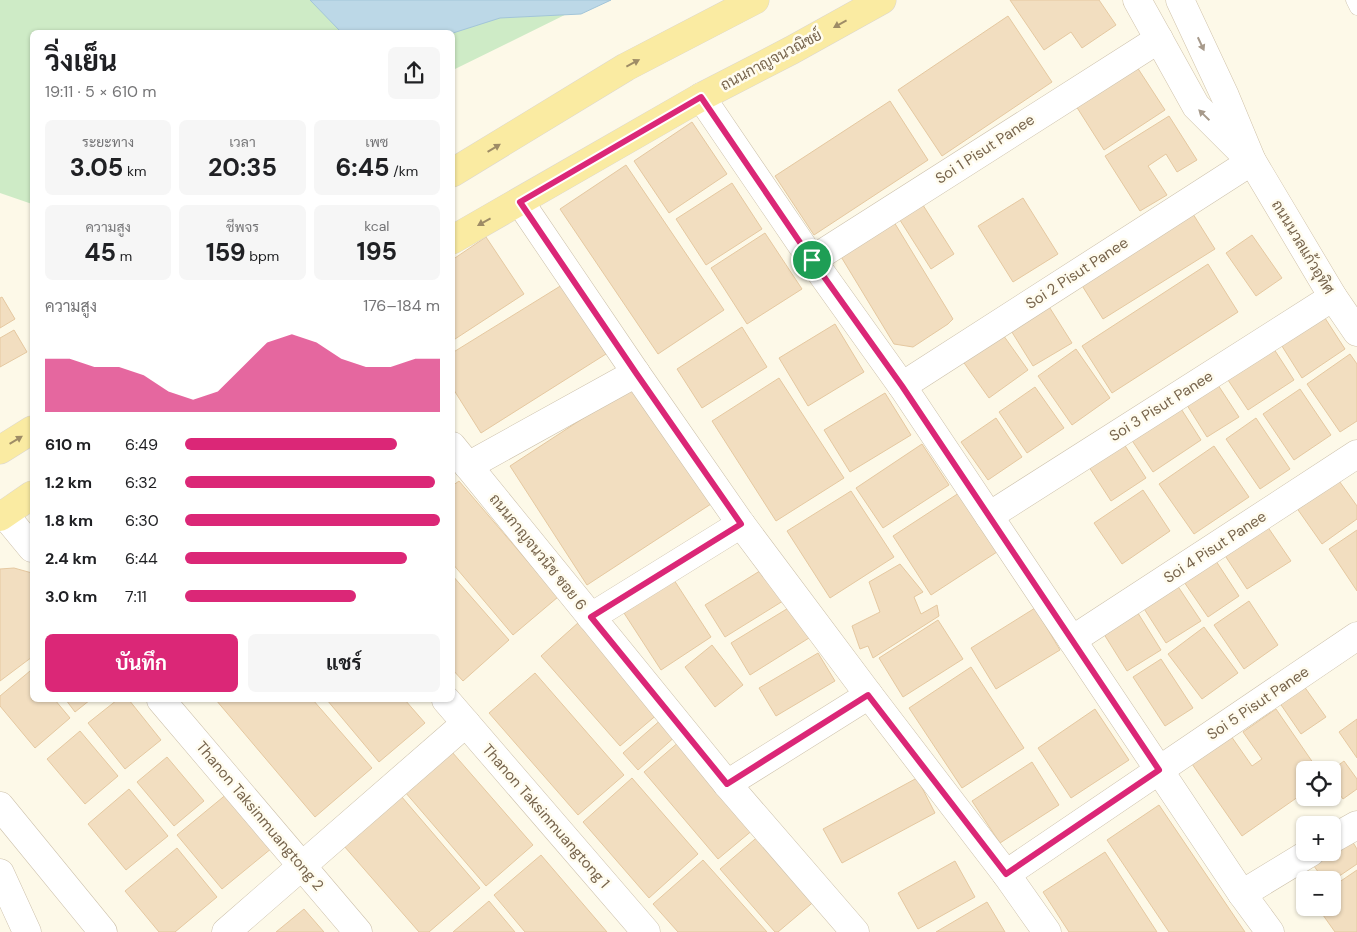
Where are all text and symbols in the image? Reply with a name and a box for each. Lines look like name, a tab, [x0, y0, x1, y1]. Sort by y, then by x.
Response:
one-way arrow	[832, 20, 847, 28]
street label: ถนนกาญจนวณิชย์	[717, 25, 825, 95]
one-way arrow	[1197, 37, 1205, 51]
text: วิ่งเย็น	[45, 43, 117, 80]
button: share	[388, 47, 440, 99]
one-way arrow	[626, 59, 640, 68]
text: 19:11 · 5 × 610 m	[45, 81, 157, 102]
street label: Soi 1 Pisut Panee	[932, 109, 1038, 189]
one-way arrow	[1198, 109, 1210, 121]
text: ระยะทาง	[82, 133, 134, 151]
text: เวลา	[229, 133, 256, 151]
text: เพซ	[365, 133, 388, 151]
one-way arrow	[488, 143, 501, 152]
text: 3.05	[70, 151, 123, 184]
text: 20:35	[208, 151, 277, 184]
text: 6:45	[335, 151, 389, 184]
text: km	[123, 162, 147, 180]
text: /km	[389, 162, 418, 180]
street label: ถนนนวลแก้วอุทิศ	[1266, 196, 1339, 298]
text: kcal	[364, 217, 389, 235]
text: ความสูง	[85, 218, 131, 236]
text: ชีพจร	[226, 218, 259, 236]
one-way arrow	[476, 218, 491, 226]
street label: Soi 2 Pisut Panee	[1022, 232, 1132, 314]
text: 195	[357, 235, 397, 268]
text: 45	[84, 236, 116, 269]
text: 159	[206, 236, 246, 269]
pin	[791, 239, 833, 281]
icon: arrive	[798, 246, 826, 274]
text: m	[116, 247, 132, 265]
text: bpm	[246, 247, 279, 265]
text: 176–184 m	[363, 295, 440, 316]
text: ความสูง	[45, 296, 97, 317]
street label: Soi 3 Pisut Panee	[1105, 366, 1217, 446]
text: 610 m	[45, 434, 91, 455]
text: 6:49	[125, 434, 158, 455]
one-way arrow	[10, 435, 23, 444]
text: 1.2 km	[45, 472, 92, 493]
text: 6:32	[125, 472, 157, 493]
street label: ถนนกาญจนวนิช ซอย 6	[485, 490, 591, 614]
street label: Soi 4 Pisut Panee	[1160, 506, 1270, 588]
text: 1.8 km	[45, 510, 93, 531]
text: 6:30	[125, 510, 159, 531]
text: 2.4 km	[45, 548, 97, 569]
text: 6:44	[125, 548, 158, 569]
text: 3.0 km	[45, 586, 97, 607]
text: 7:11	[125, 586, 147, 607]
button: บันทึก	[45, 634, 238, 692]
button: แชร์	[248, 634, 440, 692]
street label: Soi 5 Pisut Panee	[1203, 661, 1313, 745]
street label: Thanon Taksinmuangtong 2	[192, 737, 328, 895]
street label: Thanon Taksinmuangtong 1	[478, 740, 614, 892]
map controls	[1296, 761, 1341, 916]
button: locate	[1296, 761, 1341, 806]
button: +	[1296, 816, 1341, 861]
button: −	[1296, 871, 1341, 916]

